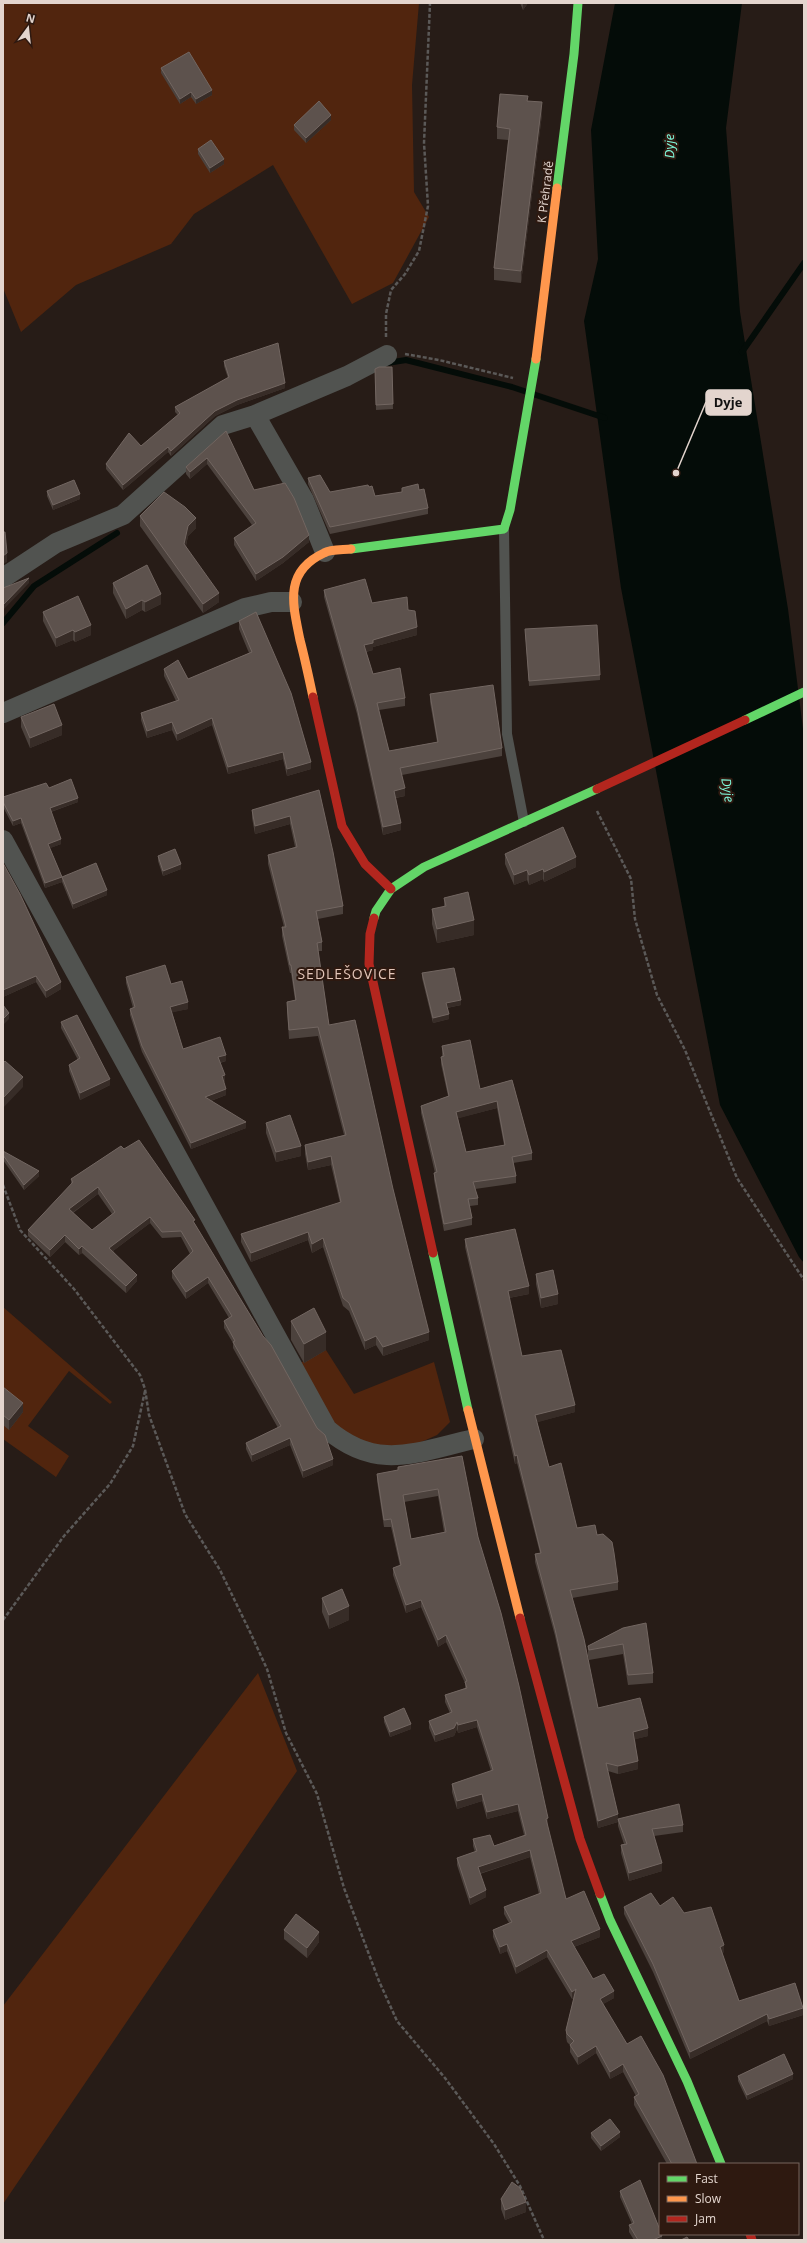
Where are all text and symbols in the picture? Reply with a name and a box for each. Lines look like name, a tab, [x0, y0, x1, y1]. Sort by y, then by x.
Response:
north arrow	[8, 8, 48, 48]
text: N	[24, 9, 37, 26]
water label: Dyje	[660, 133, 678, 158]
street label: K Přehradě	[533, 160, 557, 224]
callout: Dyje	[706, 390, 751, 415]
text: Dyje	[714, 393, 743, 411]
water label: Dyje	[717, 777, 739, 804]
district label: SEDLEŠOVICE	[297, 964, 397, 983]
legend	[659, 2163, 799, 2235]
text: Fast	[695, 2170, 718, 2187]
text: Slow	[695, 2190, 722, 2207]
text: Jam	[694, 2210, 716, 2227]

